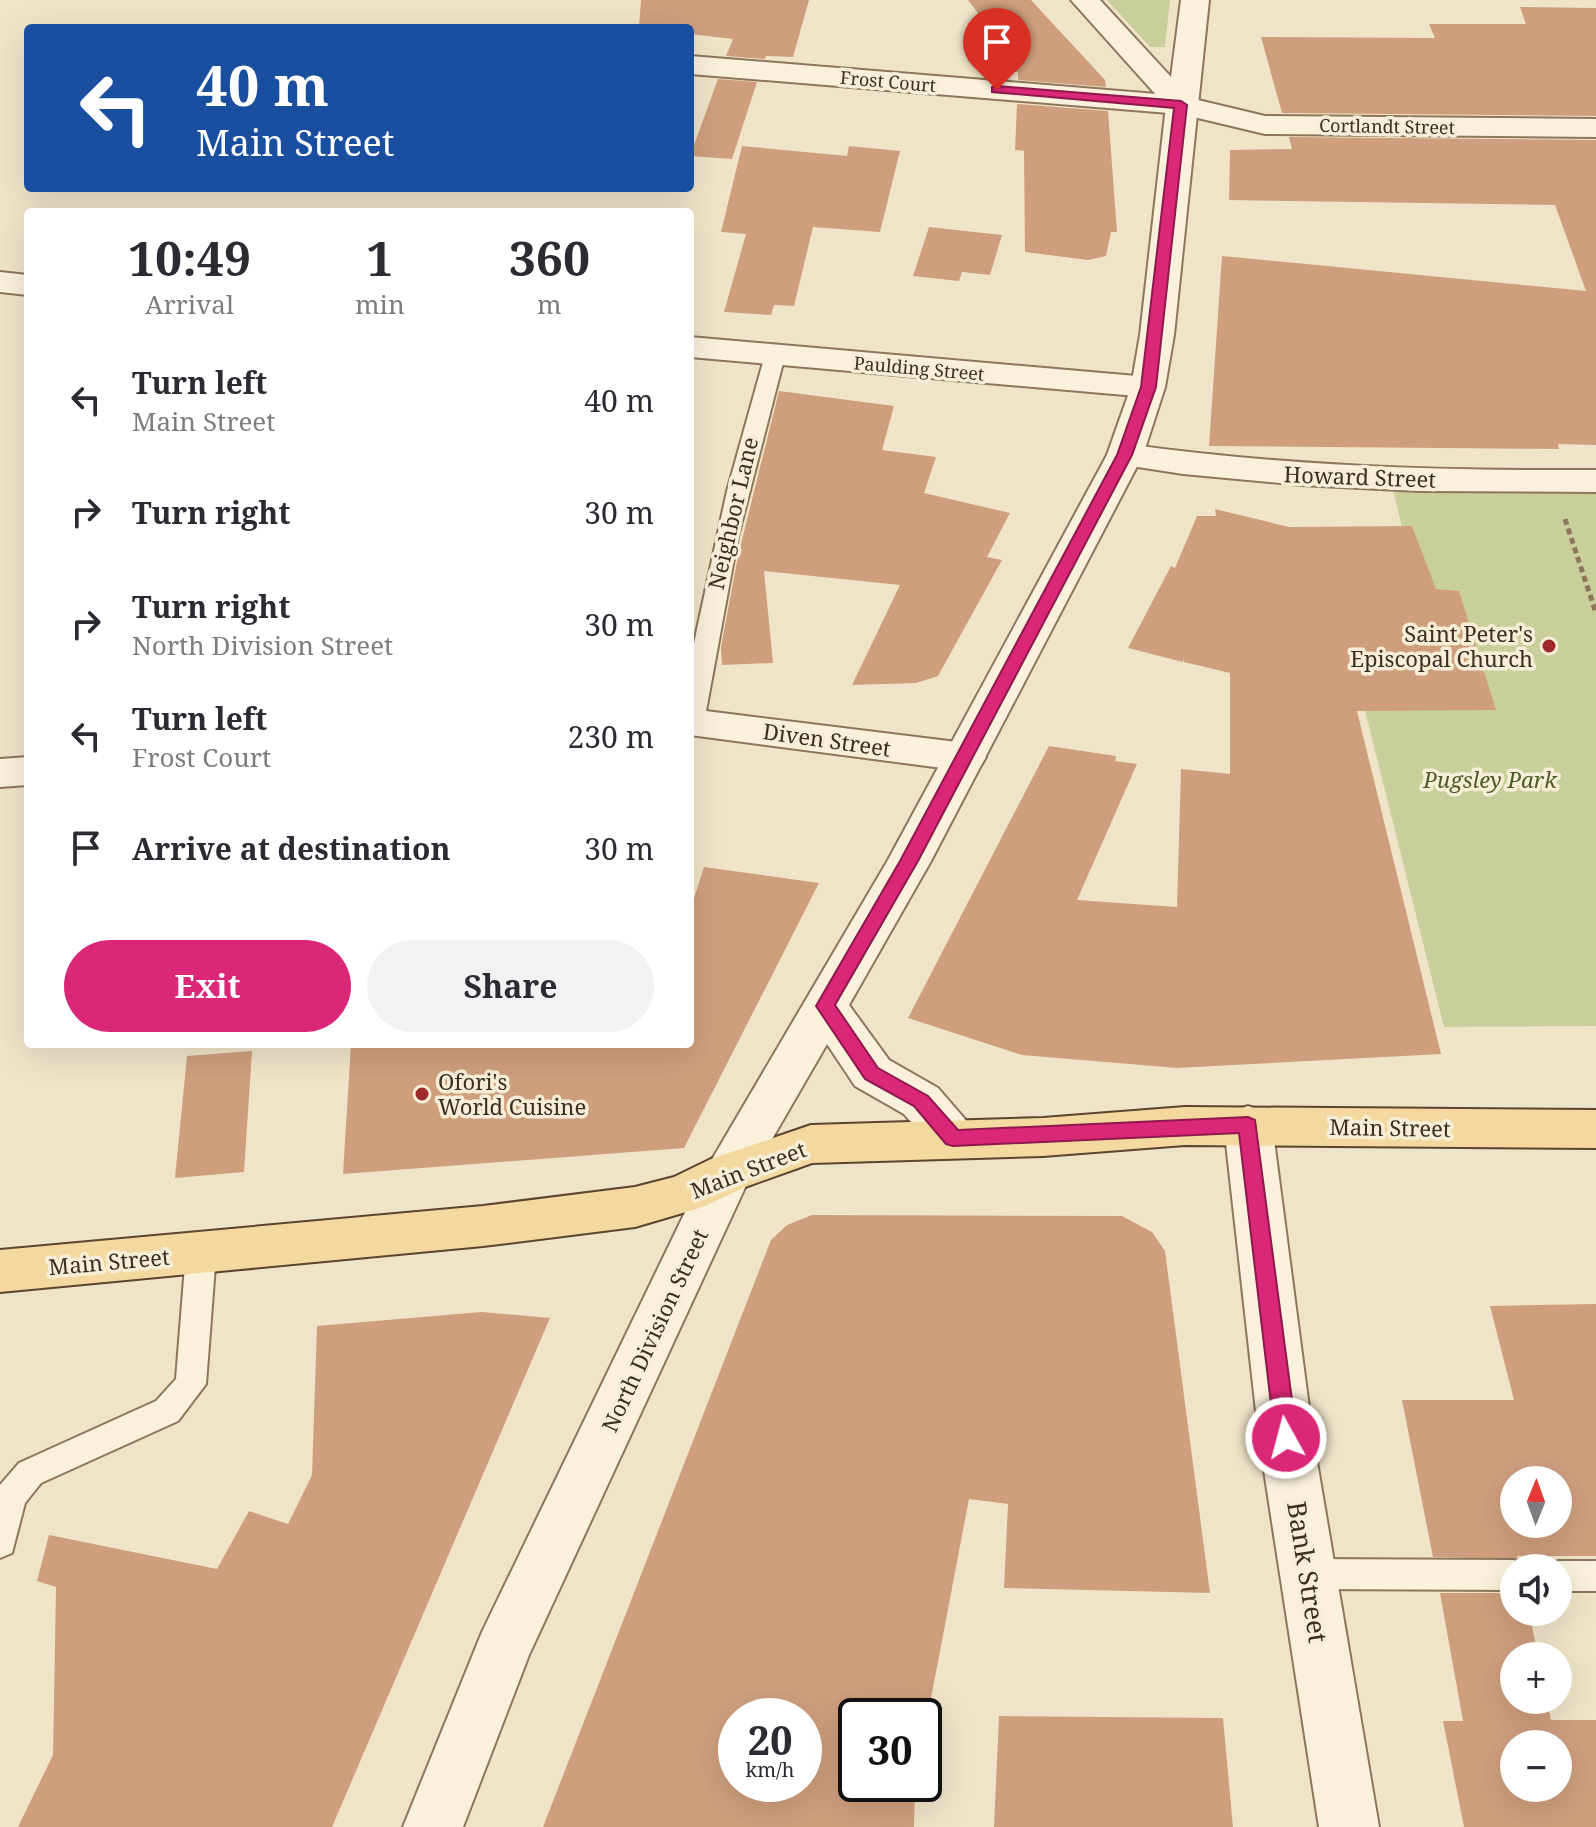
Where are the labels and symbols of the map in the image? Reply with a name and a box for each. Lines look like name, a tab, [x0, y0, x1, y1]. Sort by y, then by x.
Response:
pin	[963, 8, 1031, 90]
street label: Frost Court	[839, 65, 937, 97]
street label: Cortlandt Street	[1319, 113, 1455, 139]
street label: Paulding Street	[853, 350, 985, 386]
street label: Neighbor Lane	[700, 434, 764, 592]
street label: Howard Street	[1283, 458, 1437, 494]
place label: Saint Peter's Episcopal Church	[1350, 618, 1533, 673]
marker: Saint Peter's Episcopal Church	[1540, 637, 1558, 655]
street label: Diven Street	[761, 715, 893, 763]
park label: Pugsley Park	[1422, 764, 1558, 794]
place label: Ofori's World Cuisine	[438, 1066, 586, 1121]
marker: Ofori's World Cuisine	[413, 1085, 431, 1103]
street label: Main Street	[1329, 1111, 1451, 1143]
street label: Main Street	[686, 1133, 810, 1205]
street label: North Division Street	[594, 1223, 714, 1436]
street label: Main Street	[47, 1241, 171, 1281]
position arrow	[1244, 1396, 1328, 1480]
north arrow	[1500, 1466, 1572, 1538]
street label: Bank Street	[1279, 1499, 1337, 1645]
speed limit sign: 30	[838, 1698, 942, 1802]

